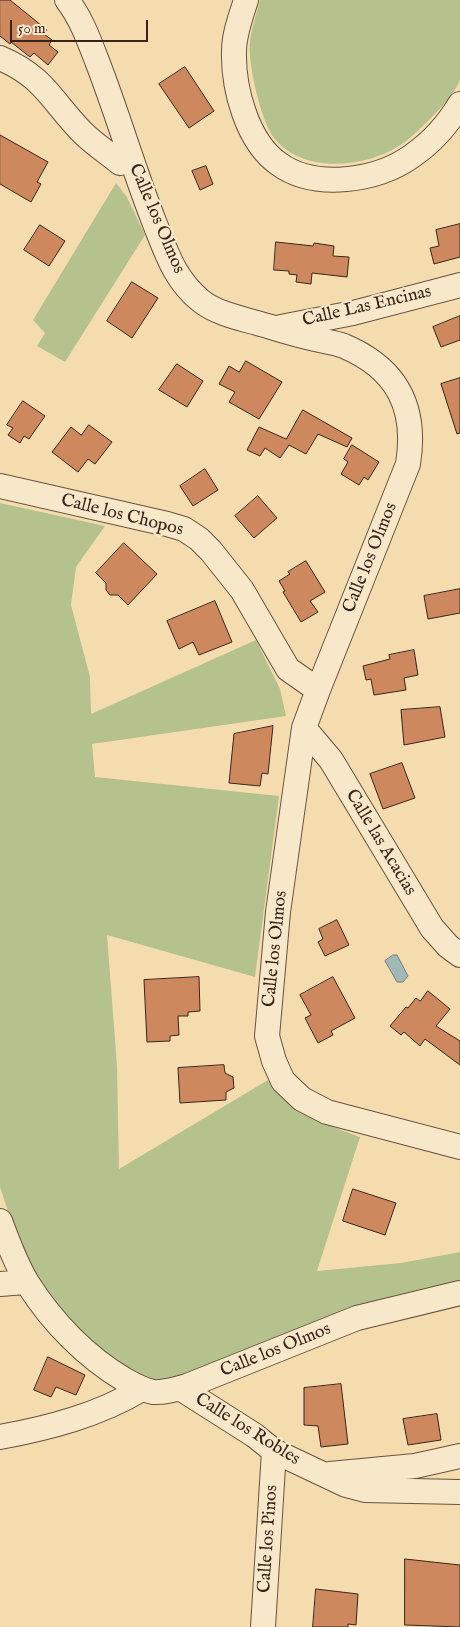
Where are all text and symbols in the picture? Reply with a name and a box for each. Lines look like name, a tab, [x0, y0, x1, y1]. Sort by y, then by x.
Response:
scale bar	[12, 10, 150, 42]
text: 50 m	[18, 19, 46, 38]
street label: Calle los Olmos	[123, 161, 189, 277]
street label: Calle Las Encinas	[300, 282, 434, 332]
street label: Calle los Chopos	[59, 490, 185, 542]
street label: Calle los Olmos	[339, 500, 403, 616]
street label: Calle las Acacias	[340, 786, 420, 900]
street label: Calle los Olmos	[259, 890, 293, 1008]
street label: Calle los Olmos	[218, 1319, 334, 1383]
street label: Calle los Robles	[191, 1389, 303, 1471]
street label: Calle los Pinos	[254, 1484, 284, 1594]

